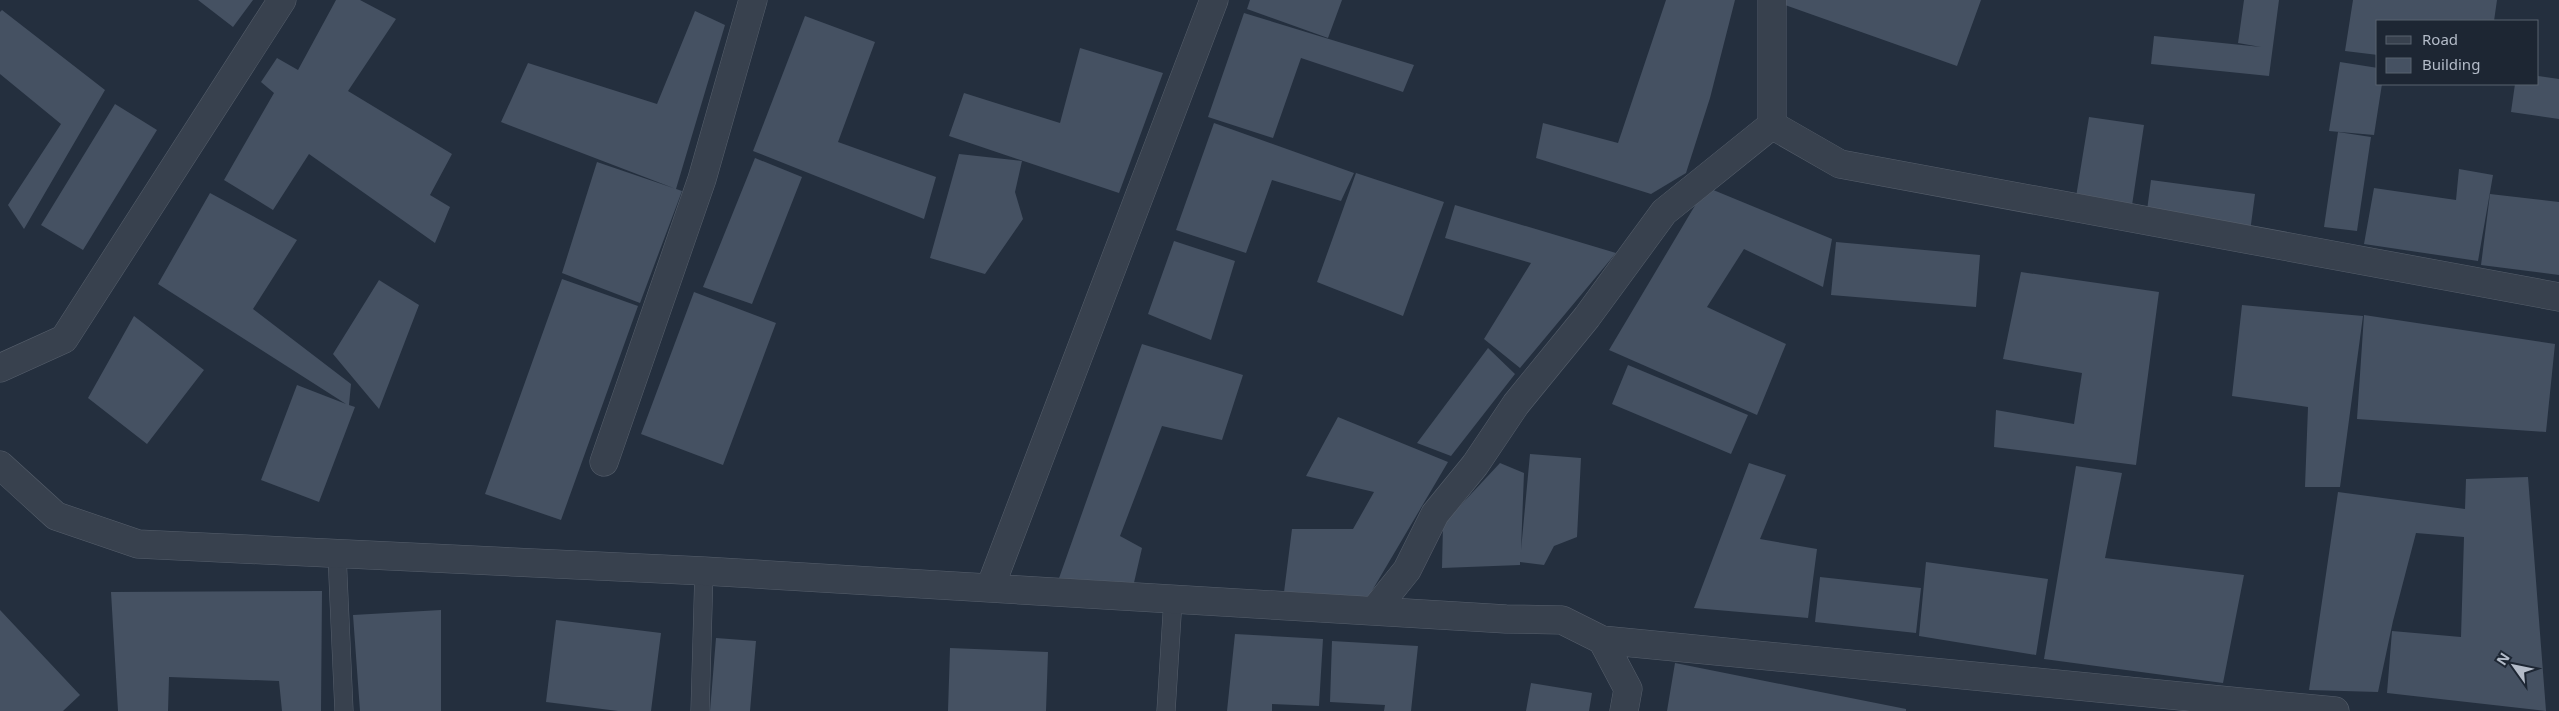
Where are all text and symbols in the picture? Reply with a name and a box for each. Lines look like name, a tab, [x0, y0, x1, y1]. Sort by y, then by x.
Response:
legend	[2376, 20, 2539, 85]
text: Road	[2422, 29, 2458, 49]
text: Building	[2422, 54, 2480, 74]
north arrow	[2489, 641, 2539, 691]
text: N	[2492, 649, 2514, 669]

